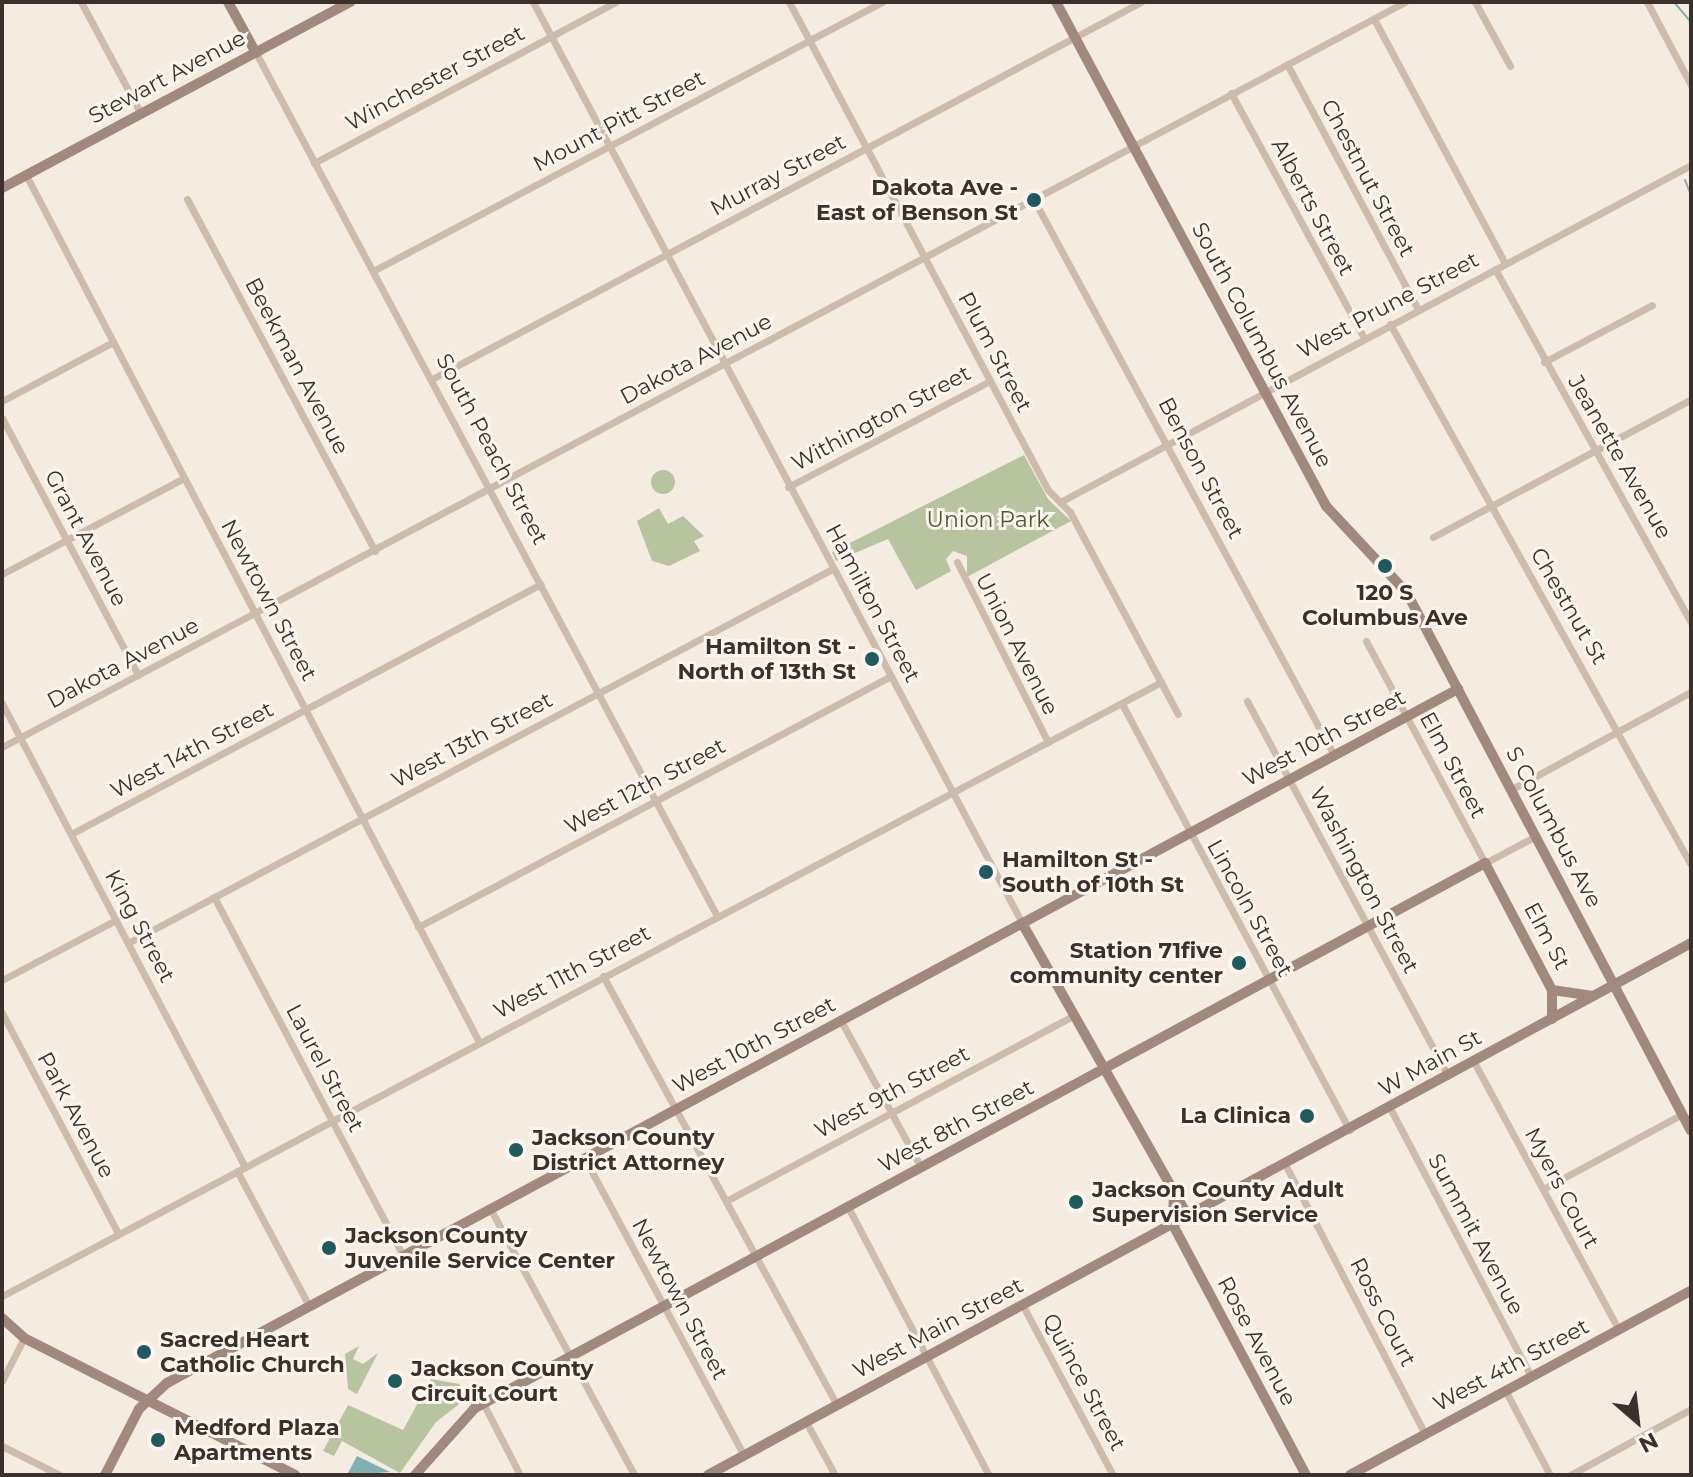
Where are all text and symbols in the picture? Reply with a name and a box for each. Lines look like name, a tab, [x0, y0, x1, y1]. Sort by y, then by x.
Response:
street label: Winchester Street	[341, 20, 529, 136]
street label: Stewart Avenue	[84, 25, 250, 129]
street label: Mount Pitt Street	[529, 65, 709, 177]
street label: Chestnut Street	[1315, 95, 1421, 261]
street label: Murray Street	[706, 128, 850, 222]
street label: Alberts Street	[1266, 134, 1360, 280]
place label: Dakota Ave - East of Benson St	[816, 174, 1018, 226]
marker: Dakota Ave - East of Benson St	[1025, 191, 1043, 209]
street label: South Columbus Avenue	[1186, 218, 1338, 472]
street label: West Prune Street	[1293, 246, 1483, 364]
street label: Beekman Avenue	[239, 273, 355, 459]
street label: Plum Street	[952, 287, 1038, 417]
street label: Dakota Avenue	[616, 308, 776, 410]
street label: South Peach Street	[430, 349, 554, 549]
street label: Withington Street	[787, 360, 975, 476]
street label: Jeanette Avenue	[1562, 371, 1678, 543]
street label: Benson Street	[1153, 393, 1249, 543]
street label: Grant Avenue	[39, 465, 133, 611]
park label: Union Park	[927, 507, 1049, 533]
street label: Newtown Street	[215, 515, 323, 685]
street label: Hamilton Street	[820, 519, 926, 687]
street label: Chestnut St	[1525, 543, 1613, 669]
marker: 120 S Columbus Ave	[1376, 557, 1394, 575]
street label: Union Avenue	[970, 569, 1064, 719]
place label: 120 S Columbus Ave	[1302, 579, 1468, 630]
street label: Dakota Avenue	[43, 612, 203, 714]
place label: Hamilton St - North of 13th St	[678, 633, 856, 684]
marker: Hamilton St - North of 13th St	[863, 650, 881, 668]
street label: West 10th Street	[1238, 684, 1410, 792]
street label: West 13th Street	[387, 686, 557, 794]
street label: West 14th Street	[106, 696, 278, 804]
street label: Elm Street	[1414, 707, 1492, 823]
street label: West 12th Street	[560, 732, 730, 840]
street label: S Columbus Ave	[1500, 742, 1608, 912]
street label: Washington Street	[1304, 782, 1424, 978]
street label: Lincoln Street	[1201, 835, 1299, 981]
place label: Hamilton St - South of 10th St	[1002, 846, 1184, 898]
marker: Hamilton St - South of 10th St	[977, 863, 995, 881]
street label: King Street	[99, 865, 181, 987]
street label: Elm St	[1518, 898, 1576, 974]
street label: West 11th Street	[489, 920, 655, 1024]
place label: Station 71five community center	[1010, 937, 1223, 988]
marker: Station 71five community center	[1230, 954, 1248, 972]
street label: West 10th Street	[668, 991, 840, 1099]
street label: Laurel Street	[280, 1000, 370, 1136]
street label: W Main St	[1374, 1024, 1486, 1102]
street label: West 9th Street	[810, 1040, 974, 1144]
street label: Park Avenue	[32, 1047, 120, 1183]
street label: West 8th Street	[874, 1074, 1038, 1178]
place label: La Clinica	[1180, 1103, 1291, 1129]
marker: La Clinica	[1298, 1107, 1316, 1125]
street label: Myers Court	[1519, 1123, 1605, 1253]
place label: Jackson County District Attorney	[532, 1124, 724, 1176]
marker: Jackson County District Attorney	[507, 1141, 525, 1159]
street label: Summit Avenue	[1422, 1149, 1530, 1319]
place label: Jackson County Adult Supervision Service	[1092, 1176, 1344, 1228]
marker: Jackson County Adult Supervision Service	[1067, 1193, 1085, 1211]
street label: Newtown Street	[626, 1214, 734, 1384]
place label: Jackson County Juvenile Service Center	[345, 1222, 615, 1274]
marker: Jackson County Juvenile Service Center	[320, 1239, 338, 1257]
street label: Ross Court	[1344, 1253, 1422, 1371]
street label: West Main Street	[848, 1272, 1028, 1384]
street label: Rose Avenue	[1212, 1272, 1302, 1410]
street label: Quince Street	[1037, 1309, 1131, 1455]
street label: West 4th Street	[1429, 1313, 1593, 1417]
place label: Sacred Heart Catholic Church	[160, 1326, 345, 1378]
marker: Sacred Heart Catholic Church	[135, 1343, 153, 1361]
place label: Jackson County Circuit Court	[411, 1355, 593, 1406]
marker: Jackson County Circuit Court	[386, 1372, 404, 1390]
north arrow	[1597, 1381, 1677, 1461]
place label: Medford Plaza Apartments	[174, 1414, 339, 1466]
text: N	[1634, 1427, 1663, 1459]
marker: Medford Plaza Apartments	[149, 1431, 167, 1449]

